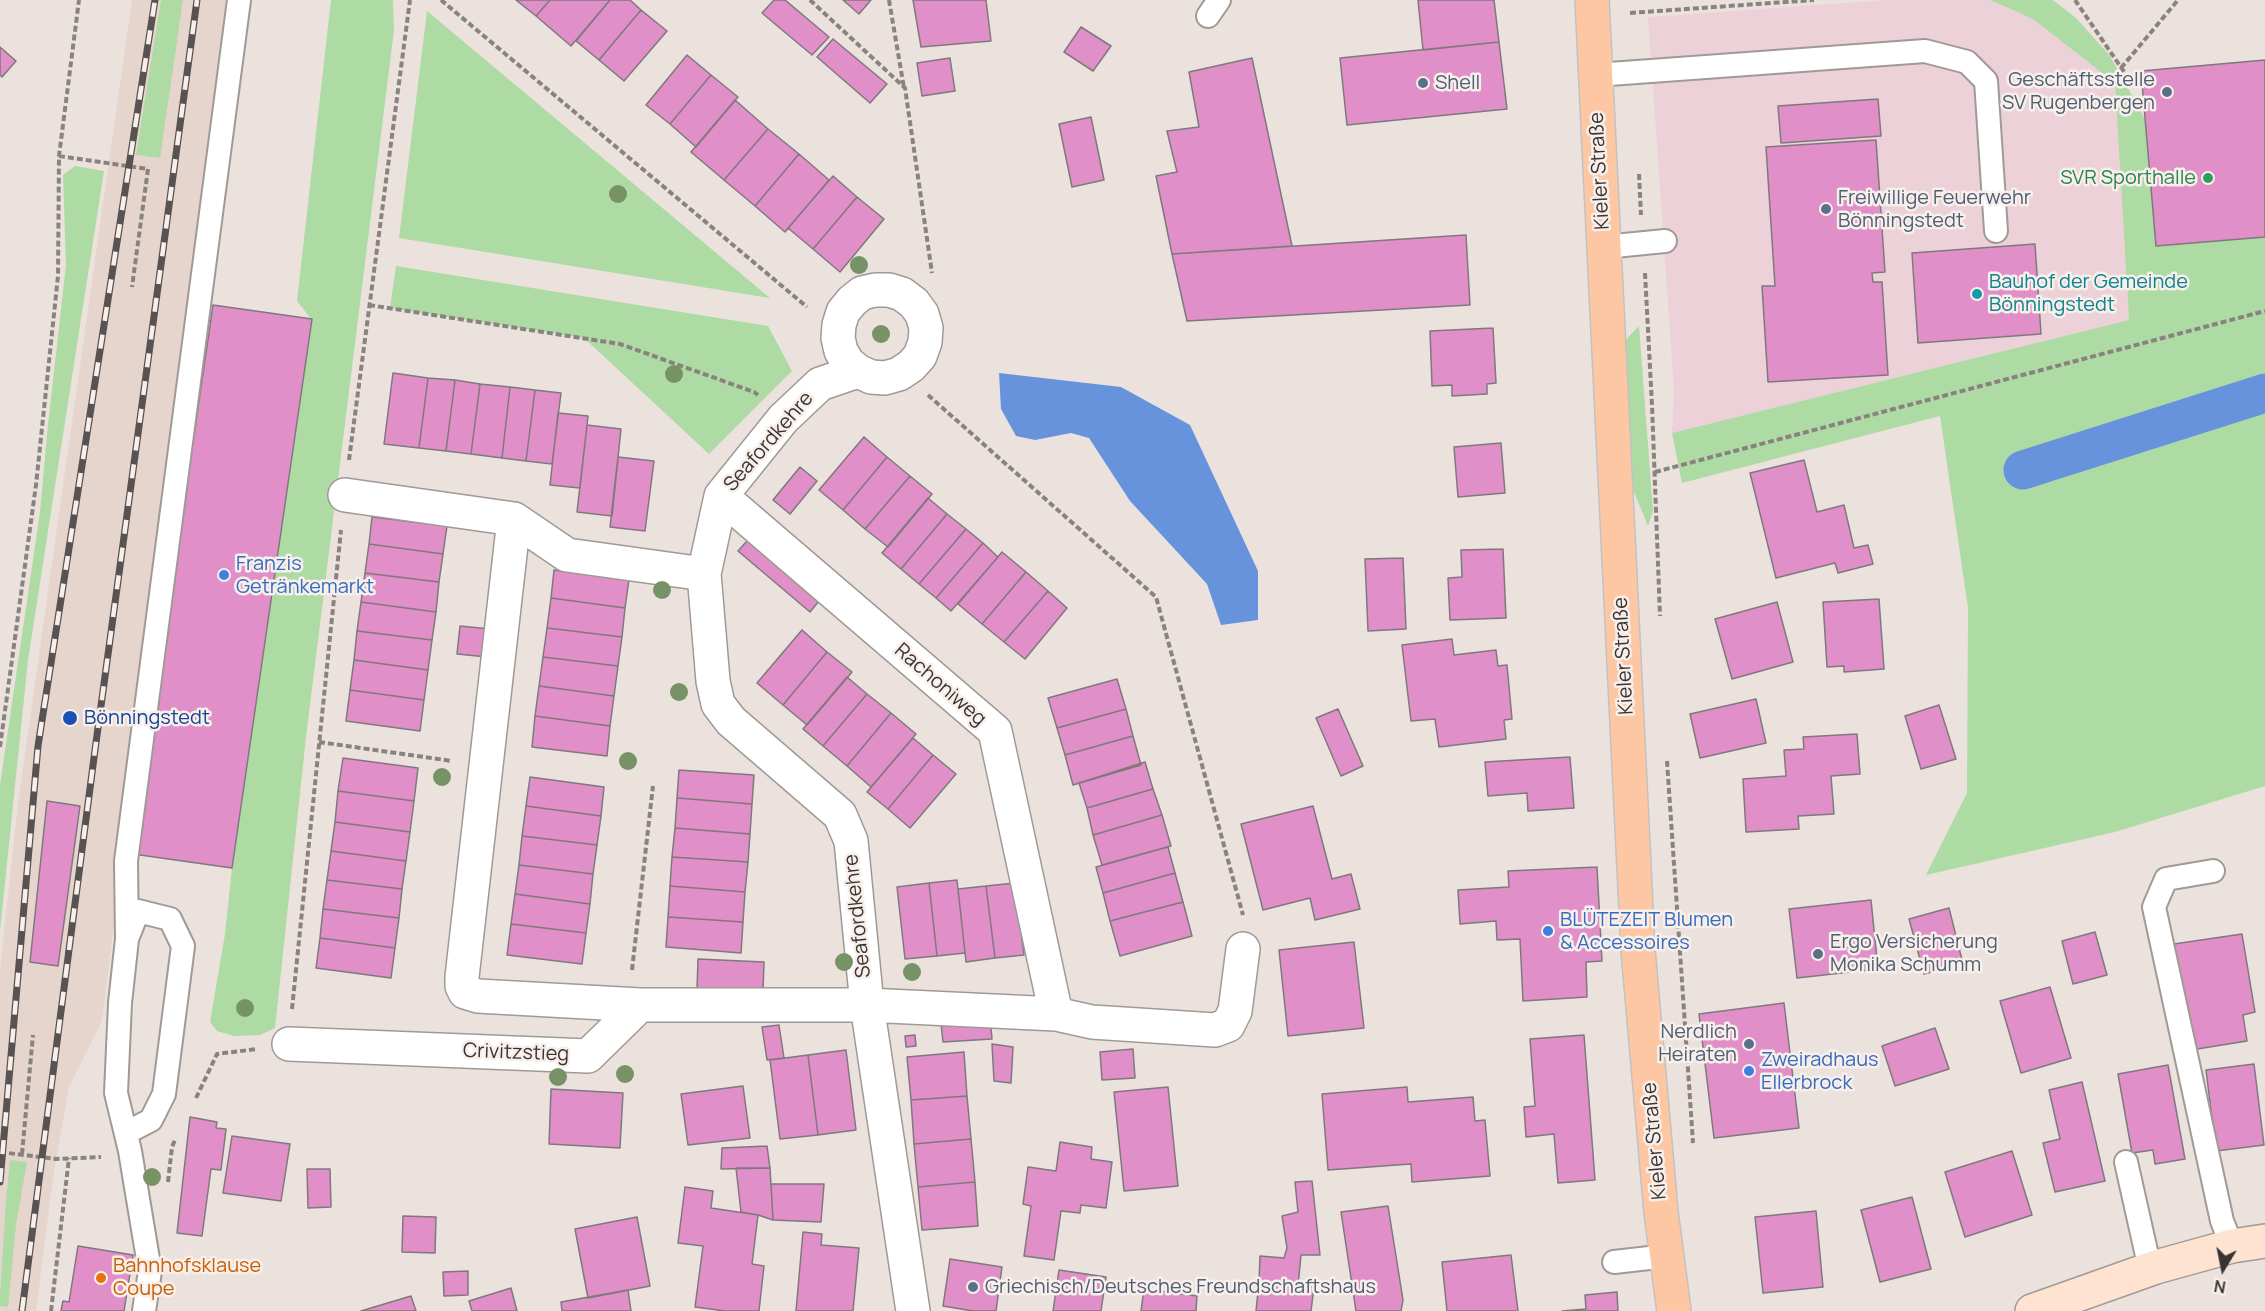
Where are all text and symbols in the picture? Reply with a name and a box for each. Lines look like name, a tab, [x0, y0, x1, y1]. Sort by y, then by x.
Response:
place label: Geschäftsstelle SV Rugenbergen	[2002, 68, 2155, 115]
place label: Shell	[1435, 71, 1480, 95]
marker: Shell	[1416, 76, 1430, 90]
marker: Geschäftsstelle SV Rugenbergen	[2160, 85, 2174, 99]
street label: Kieler Straße	[1585, 112, 1615, 230]
place label: SVR Sporthalle	[2060, 166, 2196, 190]
marker: SVR Sporthalle	[2201, 171, 2215, 185]
place label: Freiwillige Feuerwehr Bönningstedt	[1838, 186, 2031, 233]
marker: Freiwillige Feuerwehr Bönningstedt	[1819, 202, 1833, 216]
place label: Bauhof der Gemeinde Bönningstedt	[1989, 270, 2188, 317]
marker: Bauhof der Gemeinde Bönningstedt	[1970, 287, 1984, 301]
street label: Seafordkehre	[719, 387, 819, 497]
place label: Franzis Getränkemarkt	[236, 552, 374, 599]
marker: Franzis Getränkemarkt	[217, 568, 231, 582]
street label: Kieler Straße	[1609, 597, 1639, 715]
street label: Rachoniweg	[889, 639, 991, 731]
place label: Bönningstedt	[84, 706, 210, 730]
marker: Bönningstedt	[61, 709, 79, 727]
street label: Seafordkehre	[840, 853, 876, 979]
place label: BLÜTEZEIT Blumen & Accessoires	[1560, 908, 1733, 955]
marker: BLÜTEZEIT Blumen & Accessoires	[1541, 924, 1555, 938]
place label: Ergo Versicherung Monika Schumm	[1830, 930, 1998, 977]
marker: Ergo Versicherung Monika Schumm	[1811, 947, 1825, 961]
place label: Nerdlich Heiraten	[1658, 1020, 1737, 1067]
marker: Nerdlich Heiraten	[1742, 1037, 1756, 1051]
street label: Crivitzstieg	[462, 1039, 570, 1067]
place label: Zweiradhaus Ellerbrock	[1761, 1048, 1879, 1095]
marker: Zweiradhaus Ellerbrock	[1742, 1064, 1756, 1078]
street label: Kieler Straße	[1638, 1081, 1672, 1201]
north arrow	[2193, 1239, 2253, 1299]
place label: Bahnhofsklause Coupe	[113, 1254, 261, 1301]
marker: Bahnhofsklause Coupe	[94, 1271, 108, 1285]
place label: Griechisch/Deutsches Freundschaftshaus	[985, 1275, 1376, 1299]
text: N	[2212, 1275, 2227, 1299]
marker: Griechisch/Deutsches Freundschaftshaus	[966, 1280, 980, 1294]

